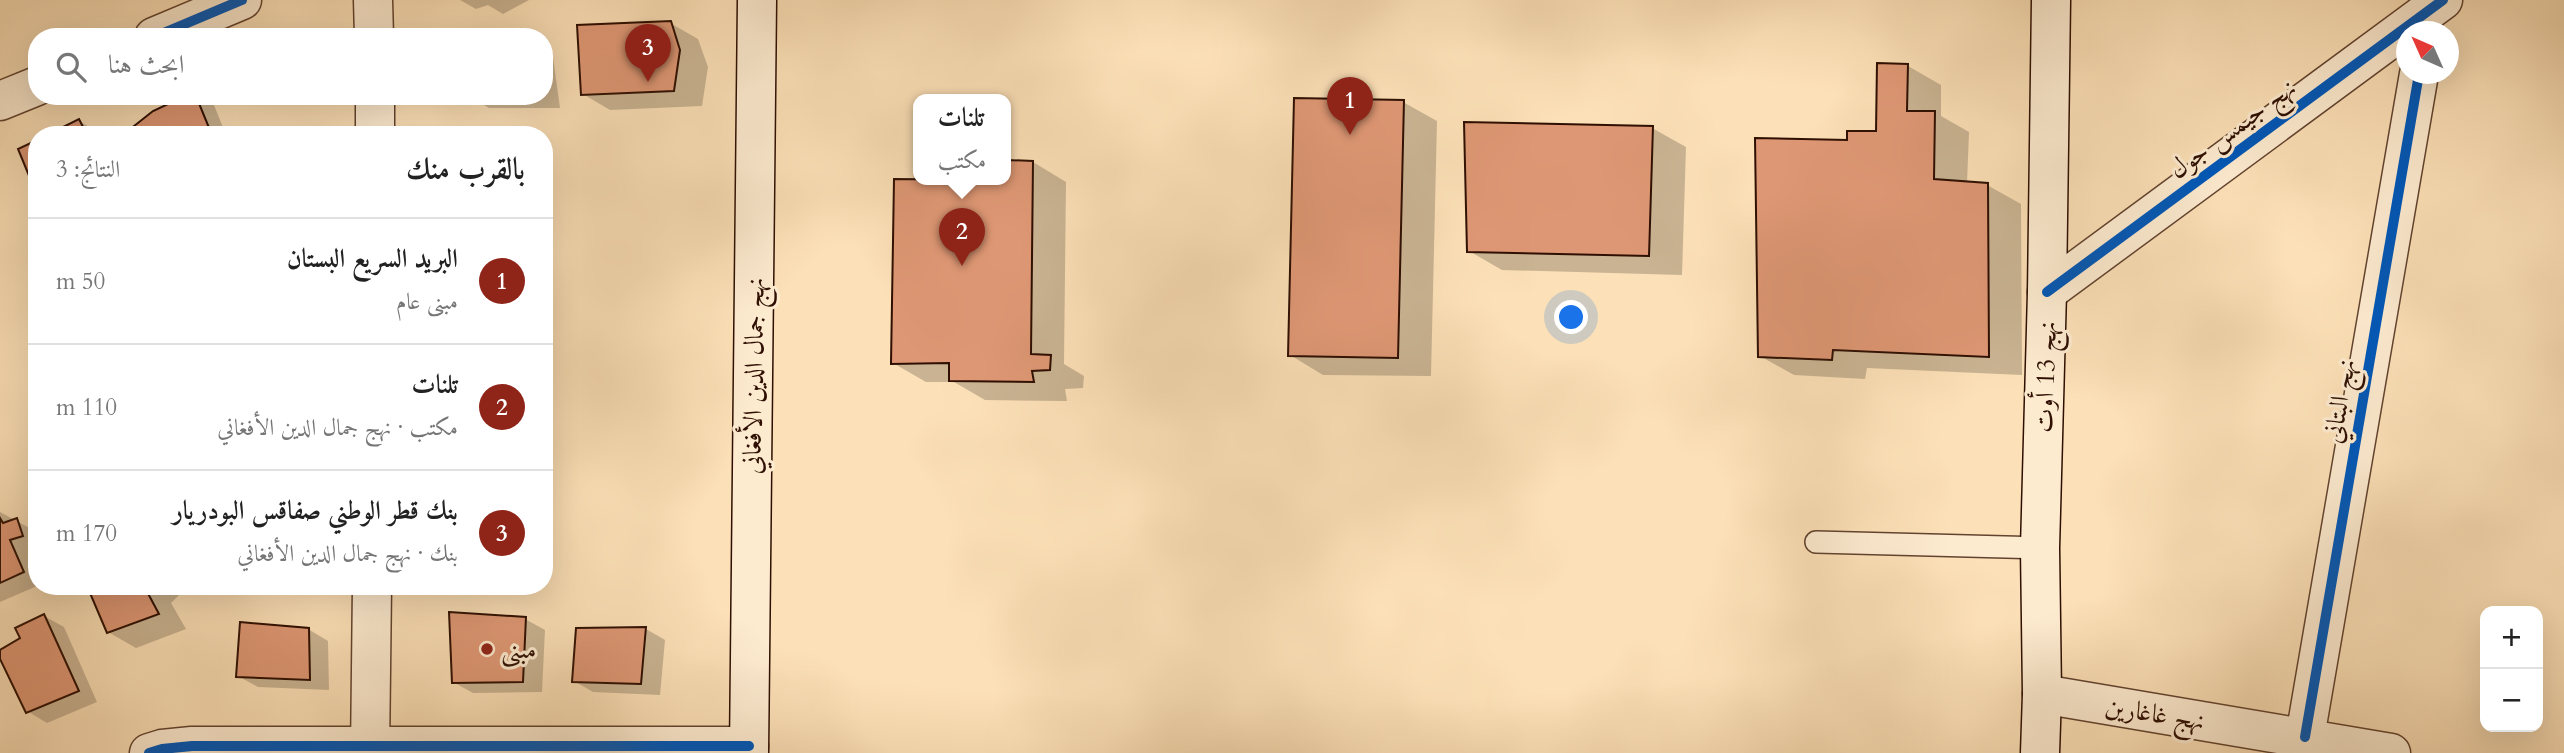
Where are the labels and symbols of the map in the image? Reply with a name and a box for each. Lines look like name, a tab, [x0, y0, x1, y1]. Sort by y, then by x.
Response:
north arrow	[2396, 21, 2459, 84]
pin: 3	[625, 24, 671, 82]
street label: نهج جيمس جول	[2162, 70, 2307, 191]
pin: 1	[1327, 77, 1373, 135]
pin: 2	[939, 208, 985, 266]
street label: نهج جمال الدين الأفغاني	[733, 277, 779, 475]
your location	[1554, 300, 1588, 334]
street label: نهج 13 أوت	[2026, 321, 2071, 434]
street label: نهج البتاني	[2315, 356, 2370, 447]
place label: مبنى	[501, 632, 536, 668]
marker: مبنى	[479, 641, 495, 657]
street label: نهج غاغارين	[2102, 688, 2207, 745]

